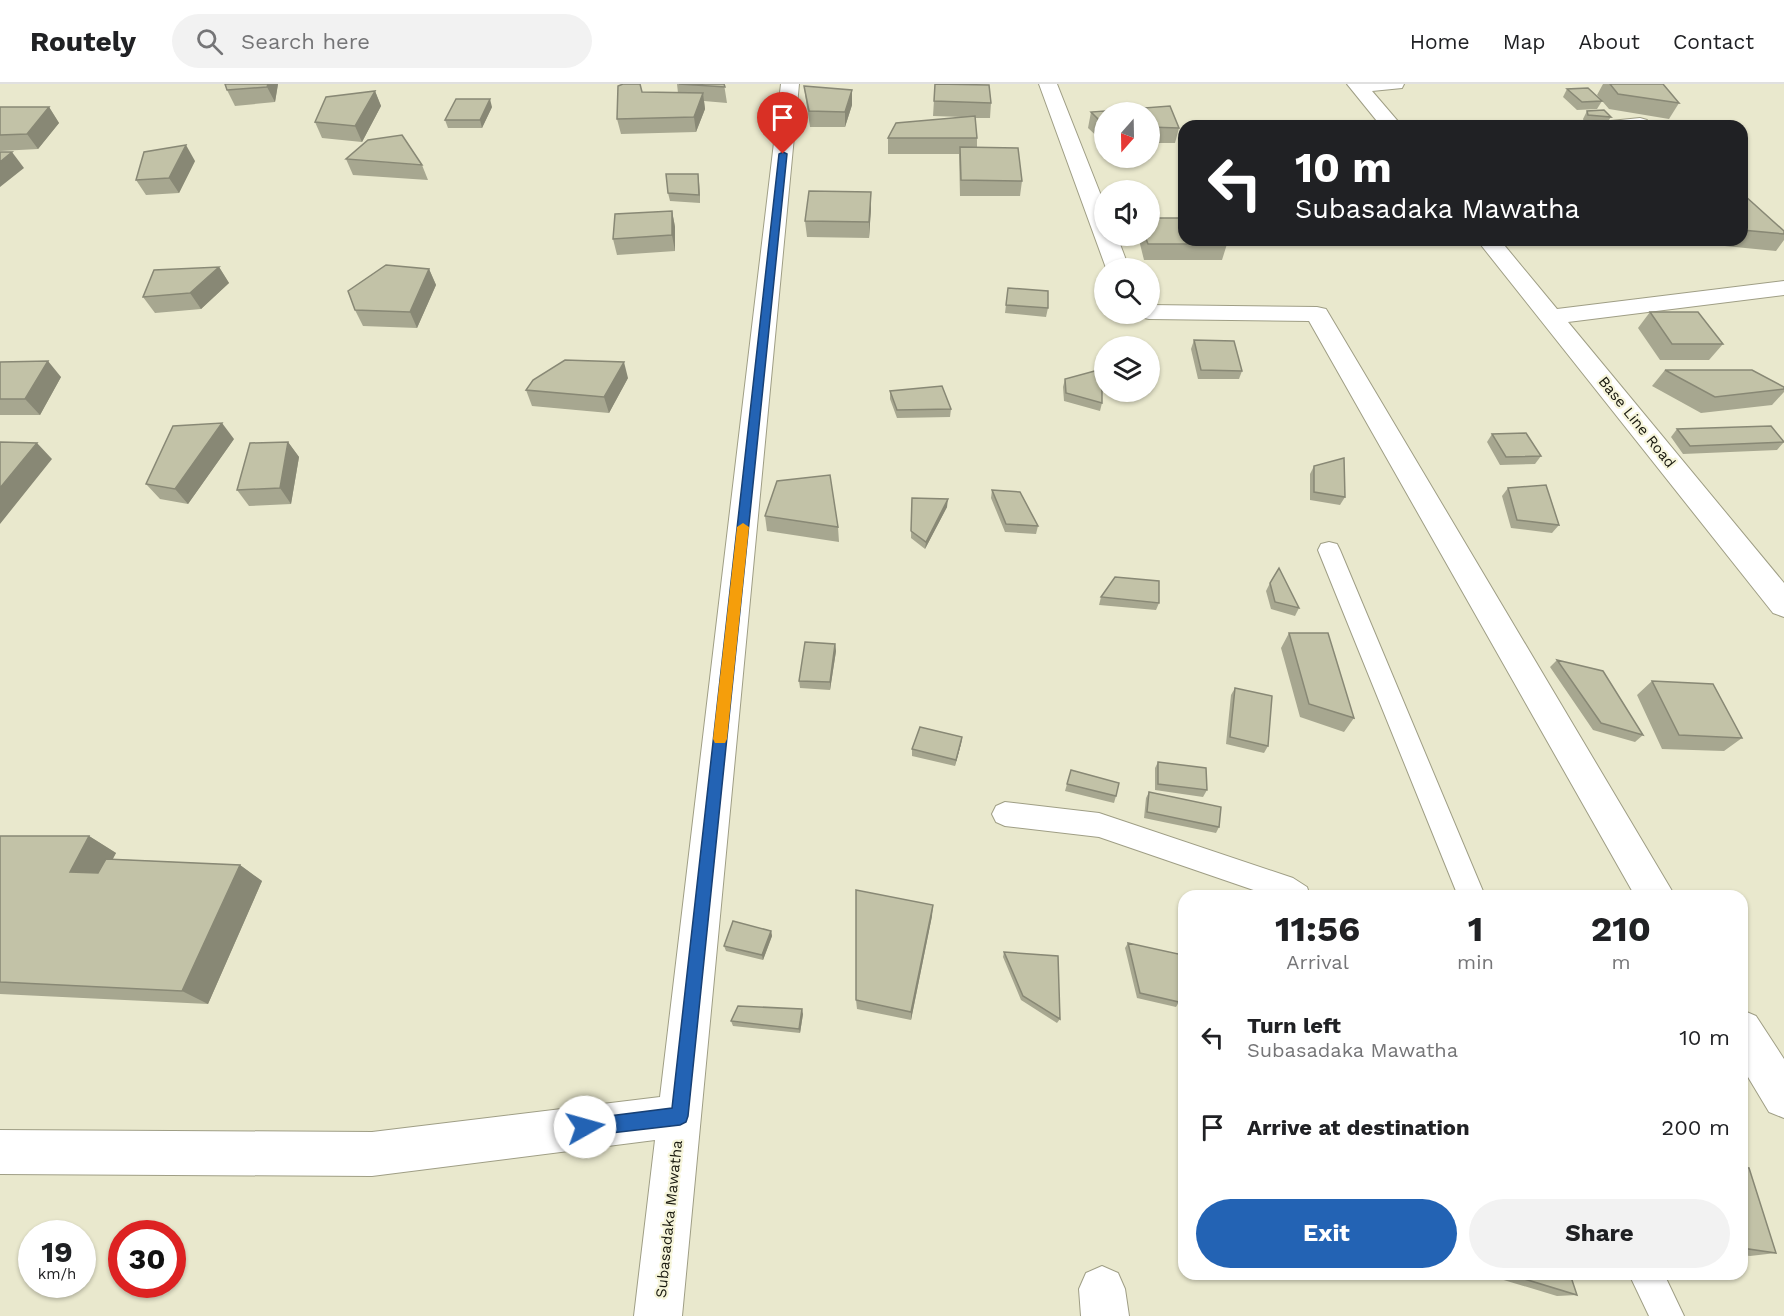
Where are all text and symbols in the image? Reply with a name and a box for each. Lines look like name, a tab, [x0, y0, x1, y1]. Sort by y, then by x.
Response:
search box	[172, 14, 592, 68]
text: Routely	[30, 25, 136, 58]
icon: search	[193, 25, 226, 58]
text: Search here	[241, 29, 370, 54]
text: Home	[1410, 29, 1470, 54]
text: Map	[1503, 29, 1546, 54]
text: About	[1579, 29, 1640, 54]
text: Contact	[1673, 29, 1754, 54]
pin	[757, 92, 808, 154]
icon: arrive	[766, 101, 799, 134]
north arrow	[1094, 102, 1160, 168]
map controls	[1094, 102, 1160, 402]
text: 10 m	[1295, 143, 1392, 192]
icon: left	[1196, 144, 1274, 222]
button: sound	[1094, 180, 1160, 246]
text: Subasadaka Mawatha	[1295, 193, 1580, 225]
button: search	[1094, 258, 1160, 324]
button: layers	[1094, 336, 1160, 402]
street label: Base Line Road	[1595, 373, 1679, 471]
text: 11:56	[1275, 908, 1360, 950]
text: 1	[1468, 908, 1483, 950]
text: 210	[1591, 908, 1651, 950]
text: Arrival	[1286, 950, 1349, 974]
text: min	[1457, 950, 1494, 974]
text: m	[1611, 950, 1630, 974]
text: Turn left	[1247, 1013, 1341, 1038]
icon: left	[1196, 1021, 1229, 1054]
text: 10 m	[1679, 1025, 1730, 1050]
text: Subasadaka Mawatha	[1247, 1038, 1458, 1062]
position arrow	[553, 1095, 617, 1159]
icon: arrive	[1196, 1111, 1229, 1144]
text: Arrive at destination	[1247, 1115, 1470, 1140]
text: 200 m	[1661, 1115, 1730, 1140]
street label: Subasadaka Mawatha	[652, 1139, 686, 1299]
button: Exit	[1196, 1199, 1457, 1268]
button: Share	[1469, 1199, 1730, 1268]
speed limit sign: 30	[108, 1220, 186, 1298]
text: 19	[41, 1234, 73, 1269]
text: km/h	[38, 1265, 76, 1283]

